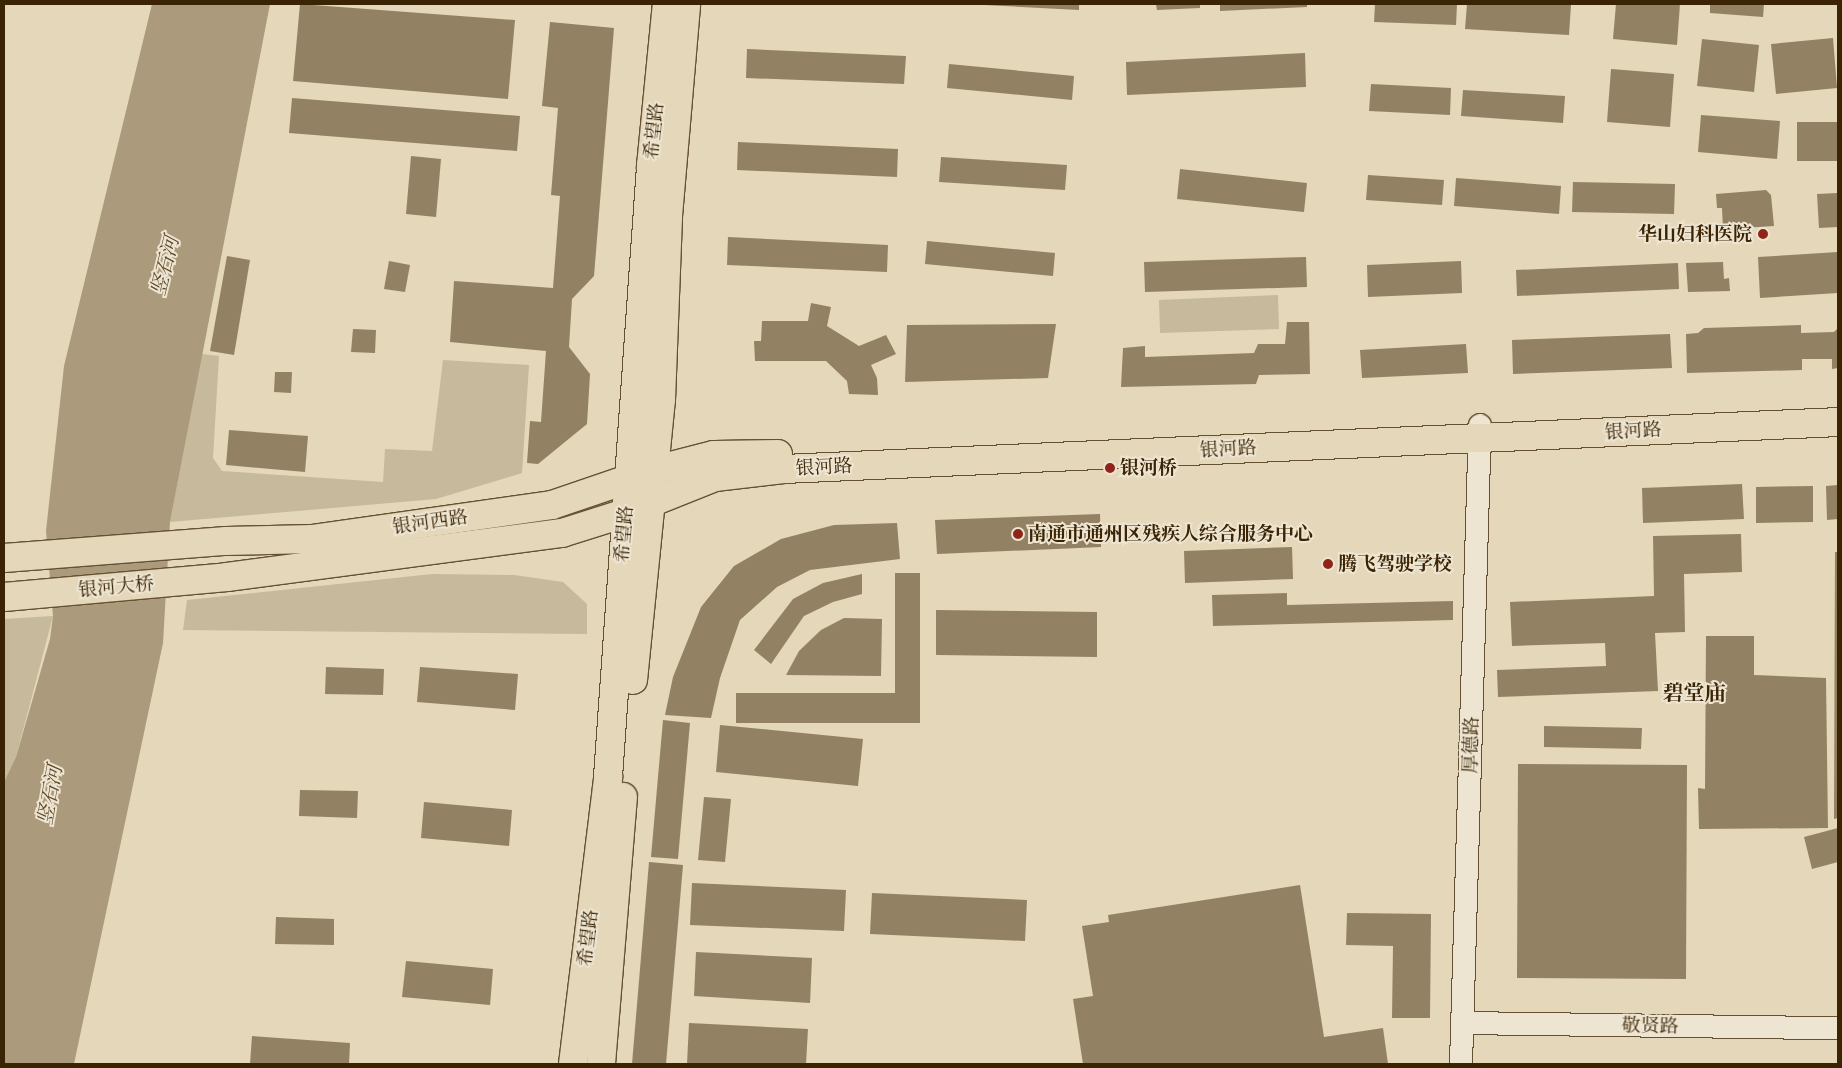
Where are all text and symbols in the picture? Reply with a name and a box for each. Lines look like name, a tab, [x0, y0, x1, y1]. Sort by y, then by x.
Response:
street label: 希望路	[640, 101, 668, 161]
place label: 华山妇科医院	[1638, 223, 1752, 245]
marker: 华山妇科医院	[1756, 227, 1770, 241]
water label: 竖石河	[146, 234, 184, 298]
street label: 银河路	[1604, 418, 1662, 444]
street label: 银河路	[1199, 436, 1257, 462]
street label: 银河路	[795, 454, 853, 480]
place label: 银河桥	[1120, 457, 1177, 479]
marker: 银河桥	[1104, 462, 1116, 474]
street label: 银河西路	[391, 505, 469, 539]
street label: 希望路	[610, 505, 638, 563]
place label: 南通市通州区残疾人综合服务中心	[1028, 523, 1313, 545]
marker: 南通市通州区残疾人综合服务中心	[1012, 528, 1024, 540]
place label: 腾飞驾驶学校	[1338, 553, 1452, 575]
marker: 腾飞驾驶学校	[1322, 558, 1334, 570]
street label: 银河大桥	[77, 572, 155, 602]
district label: 碧堂庙	[1663, 680, 1725, 706]
street label: 厚德路	[1459, 716, 1483, 774]
water label: 竖石河	[33, 763, 67, 827]
street label: 希望路	[573, 908, 603, 968]
street label: 敬贤路	[1621, 1014, 1679, 1038]

